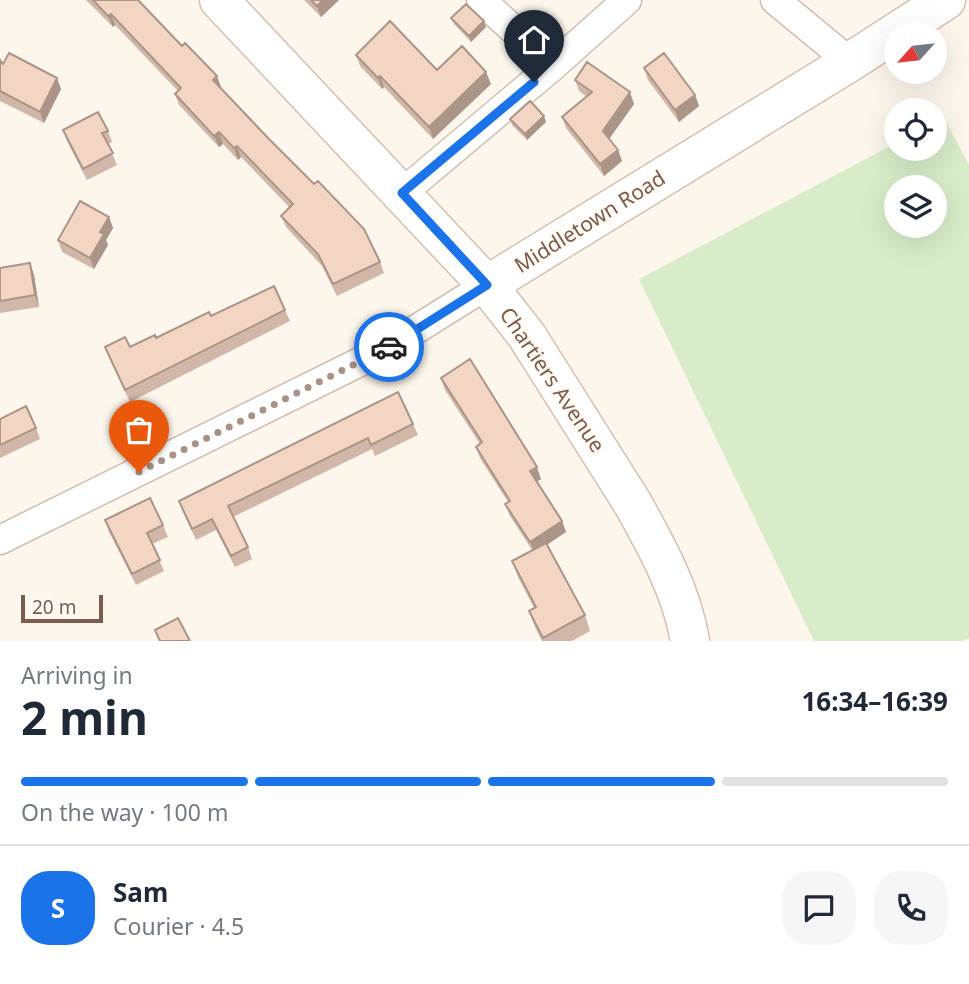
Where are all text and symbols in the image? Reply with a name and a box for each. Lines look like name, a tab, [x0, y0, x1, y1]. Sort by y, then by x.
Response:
pin	[504, 10, 564, 82]
icon: home	[515, 21, 553, 59]
north arrow	[884, 21, 947, 84]
map controls	[884, 21, 947, 238]
button: locate	[884, 98, 947, 161]
street label: Middletown Road	[509, 163, 670, 279]
button: layers	[884, 175, 947, 238]
street label: Chartiers Avenue	[494, 301, 612, 458]
courier	[354, 312, 424, 382]
icon: car	[370, 328, 408, 366]
pin	[109, 400, 169, 472]
icon: bag	[120, 411, 158, 449]
scale bar	[21, 592, 103, 624]
text: 20 m	[32, 594, 76, 620]
text: Arriving in	[21, 659, 133, 691]
text: 16:34–16:39	[801, 683, 948, 719]
text: 2 min	[21, 686, 148, 748]
text: On the way · 100 m	[21, 796, 228, 828]
button: chat	[782, 871, 856, 945]
button: phone	[874, 871, 948, 945]
text: Sam	[113, 874, 168, 910]
text: S	[51, 890, 65, 926]
text: Courier · 4.5	[113, 910, 244, 942]

